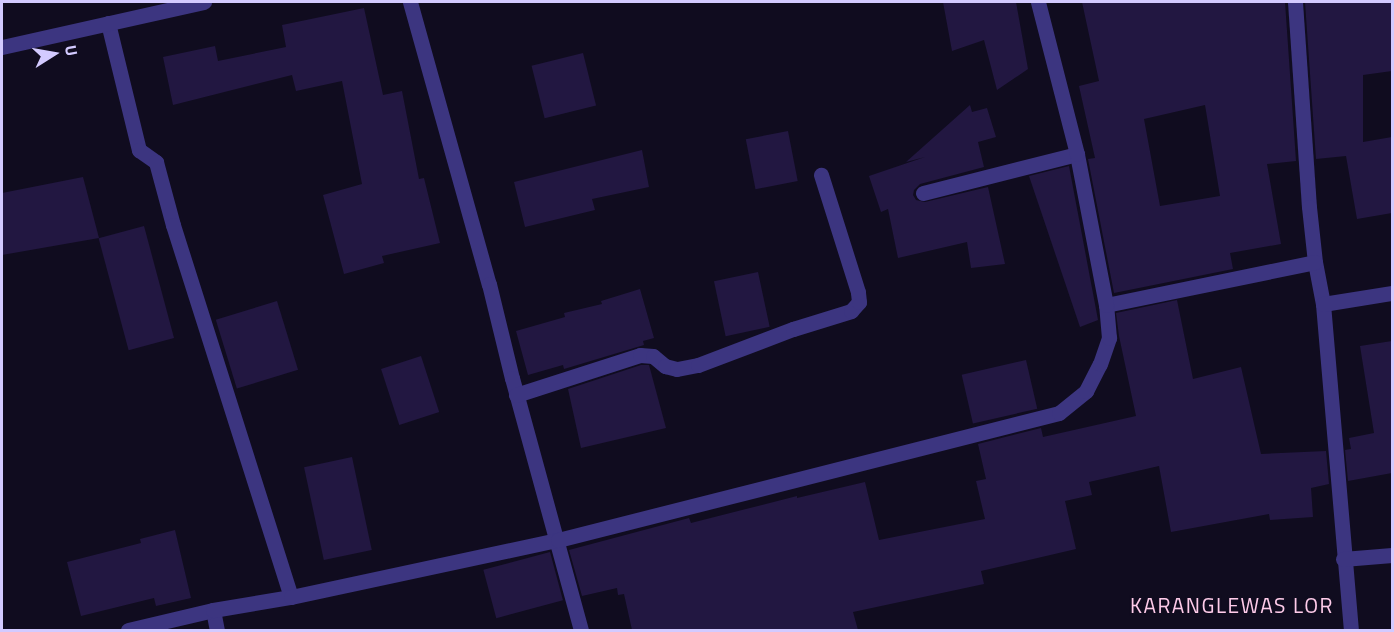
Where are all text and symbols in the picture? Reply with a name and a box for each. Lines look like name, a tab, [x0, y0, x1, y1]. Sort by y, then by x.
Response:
north arrow	[24, 24, 84, 84]
text: U	[59, 43, 84, 58]
district label: KARANGLEWAS LOR	[1130, 592, 1334, 618]

